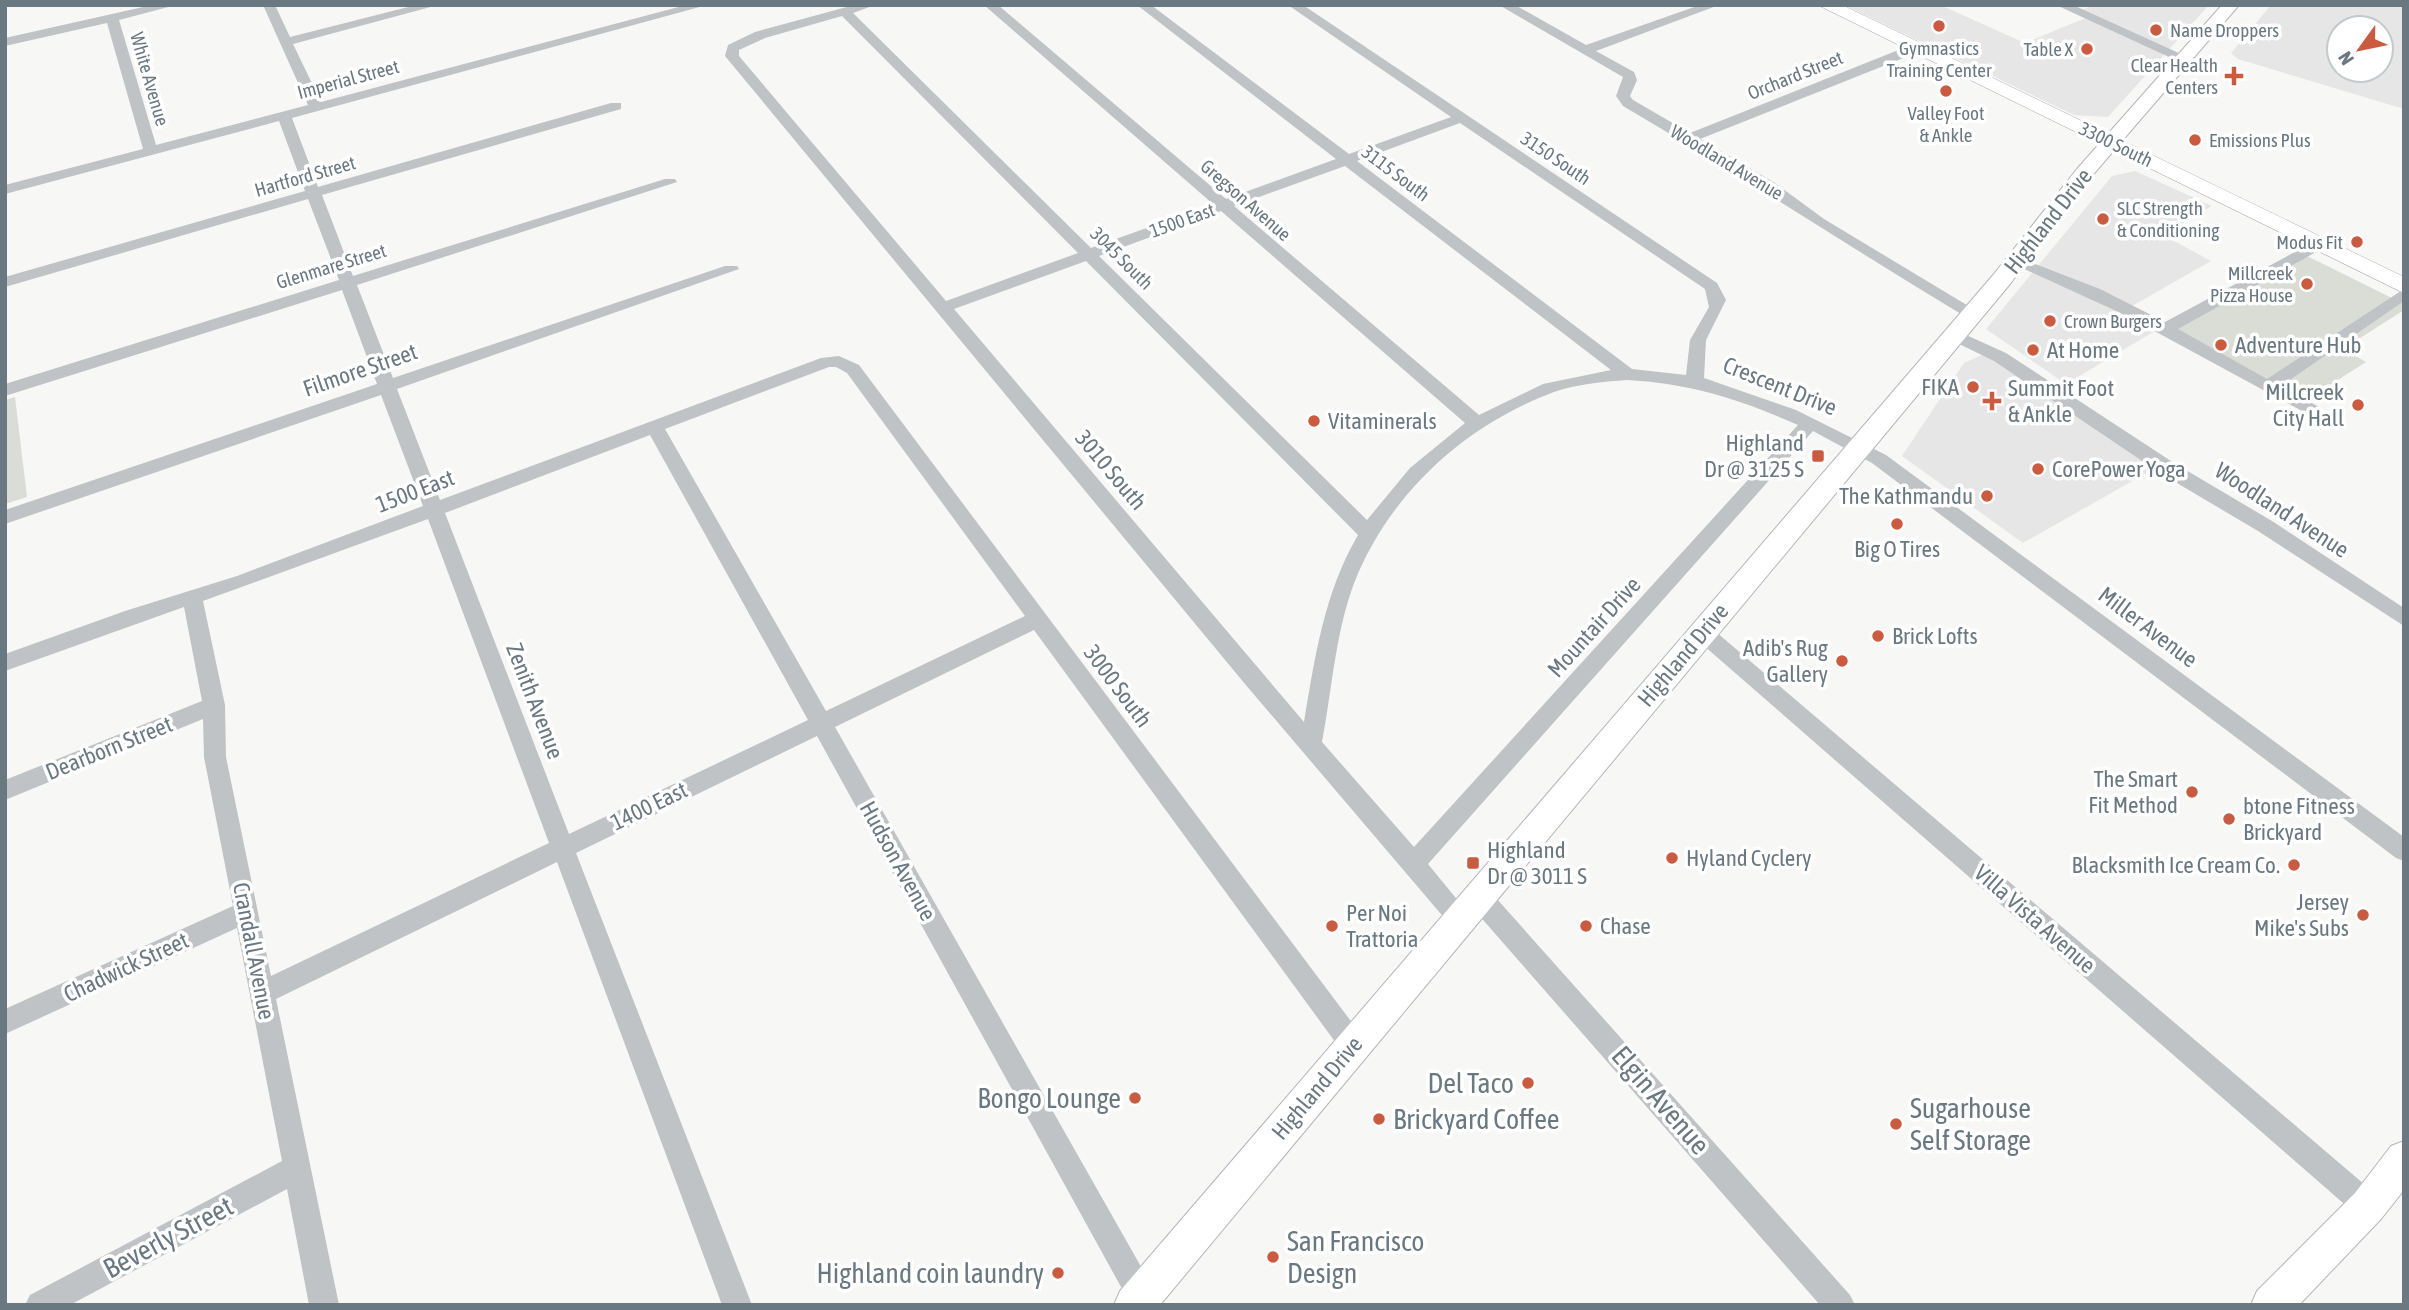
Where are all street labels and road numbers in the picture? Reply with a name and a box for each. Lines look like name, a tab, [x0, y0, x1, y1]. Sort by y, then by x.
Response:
street label: White Avenue	[126, 30, 174, 128]
street label: Orchard Street	[1744, 46, 1846, 104]
street label: Imperial Street	[295, 55, 401, 103]
street label: 3300 South	[2076, 117, 2156, 171]
street label: Woodland Avenue	[1667, 120, 1787, 204]
street label: 3150 South	[1517, 127, 1595, 189]
street label: 3115 South	[1358, 140, 1434, 206]
street label: Hartford Street	[252, 151, 358, 201]
street label: Gregson Avenue	[1196, 155, 1296, 245]
street label: Highland Drive	[1999, 163, 2097, 279]
street label: 1500 East	[1147, 198, 1217, 242]
street label: 3045 South	[1086, 222, 1158, 294]
street label: Glenmare Street	[273, 239, 389, 293]
street label: Filmore Street	[300, 338, 420, 402]
street label: Crescent Drive	[1719, 351, 1841, 421]
street label: 3010 South	[1070, 425, 1152, 515]
street label: Woodland Avenue	[2210, 457, 2354, 563]
street label: 1500 East	[372, 464, 458, 518]
street label: Mountair Drive	[1542, 572, 1646, 682]
street label: Miller Avenue	[2094, 582, 2202, 672]
street label: Highland Drive	[1632, 598, 1734, 712]
street label: Zenith Avenue	[501, 639, 569, 763]
street label: 3000 South	[1079, 640, 1157, 732]
street label: Dearborn Street	[42, 711, 176, 785]
street label: 1400 East	[607, 776, 691, 836]
street label: Hudson Avenue	[855, 797, 941, 925]
street label: Villa Vista Avenue	[1969, 860, 2101, 978]
street label: Crandall Avenue	[228, 880, 280, 1022]
street label: Chadwick Street	[60, 927, 192, 1007]
street label: Highland Drive	[1266, 1031, 1368, 1145]
street label: Elgin Avenue	[1606, 1040, 1716, 1160]
street label: Beverly Street	[98, 1190, 238, 1284]

